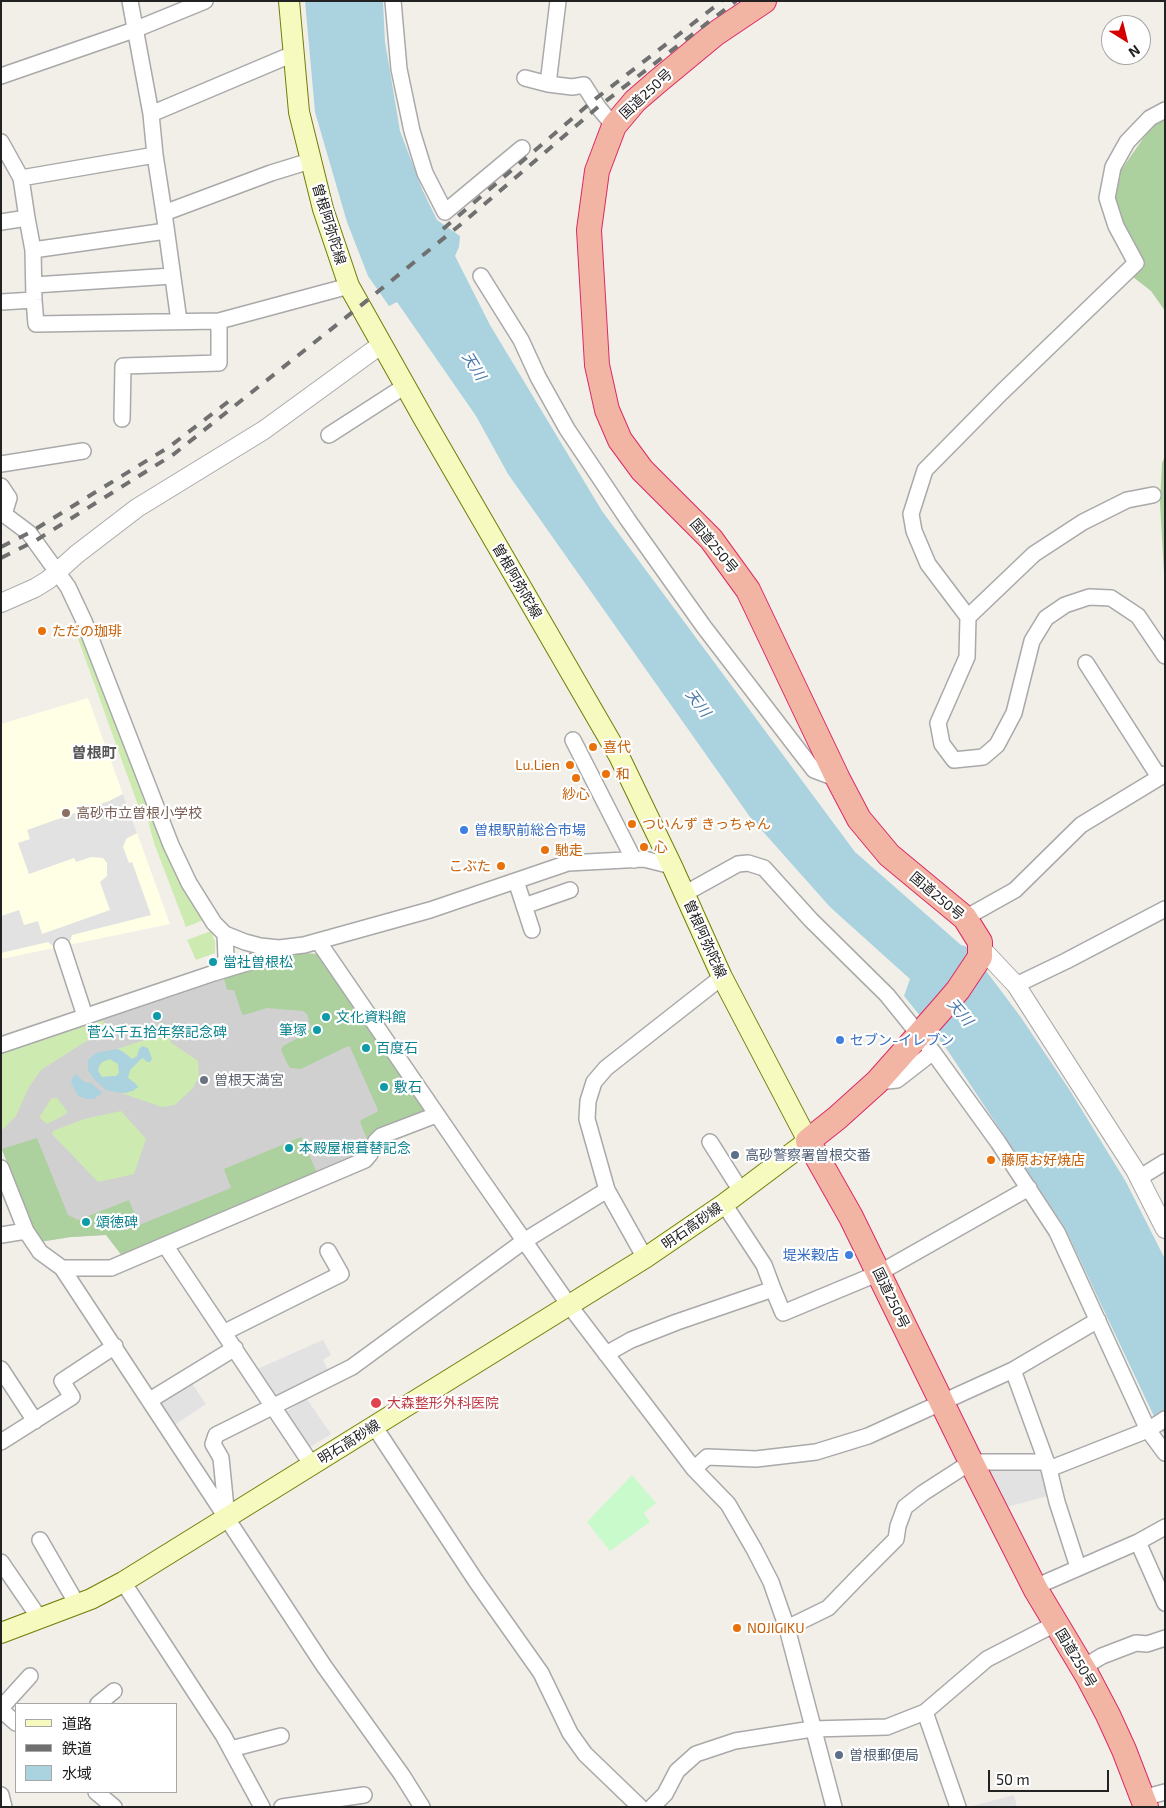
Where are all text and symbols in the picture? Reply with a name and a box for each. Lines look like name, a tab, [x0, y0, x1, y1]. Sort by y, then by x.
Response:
north arrow	[1101, 15, 1151, 65]
text: N	[1125, 42, 1144, 62]
street label: 国道250号	[616, 65, 676, 123]
street label: 曽根阿弥陀線	[309, 181, 349, 267]
water label: 天川	[458, 349, 490, 383]
street label: 国道250号	[686, 515, 742, 577]
street label: 曽根阿弥陀線	[489, 540, 545, 622]
place label: ただの珈琲	[52, 623, 122, 639]
marker: ただの珈琲	[36, 625, 48, 637]
water label: 天川	[682, 686, 714, 720]
place label: 喜代	[603, 739, 631, 755]
marker: 喜代	[587, 741, 599, 753]
district label: 曽根町	[72, 744, 116, 762]
place label: Lu.Lien	[515, 757, 560, 773]
marker: Lu.Lien	[564, 759, 576, 771]
place label: 和	[616, 766, 630, 782]
marker: 和	[600, 768, 612, 780]
marker: 紗心	[570, 772, 582, 784]
place label: 紗心	[562, 786, 590, 802]
place label: 高砂市立曽根小学校	[76, 805, 202, 821]
marker: 高砂市立曽根小学校	[60, 807, 72, 819]
place label: ついんず きっちゃん	[642, 816, 771, 832]
marker: ついんず きっちゃん	[626, 818, 638, 830]
place label: 曽根駅前総合市場	[474, 822, 586, 838]
marker: 曽根駅前総合市場	[458, 824, 470, 836]
place label: 心	[654, 839, 668, 855]
marker: 心	[638, 841, 650, 853]
place label: 馳走	[555, 842, 583, 858]
marker: 馳走	[539, 844, 551, 856]
place label: こぶた	[449, 858, 491, 874]
marker: こぶた	[495, 860, 507, 872]
street label: 国道250号	[906, 868, 968, 924]
street label: 曽根阿弥陀線	[680, 897, 730, 981]
place label: 當社曽根松	[223, 954, 293, 970]
marker: 當社曽根松	[207, 956, 219, 968]
water label: 天川	[943, 995, 977, 1029]
place label: 文化資料館	[336, 1009, 406, 1025]
marker: 菅公千五拾年祭記念碑	[151, 1010, 163, 1022]
marker: 文化資料館	[320, 1011, 332, 1023]
place label: 筆塚	[279, 1022, 307, 1038]
place label: 菅公千五拾年祭記念碑	[87, 1024, 227, 1040]
marker: 筆塚	[311, 1024, 323, 1036]
place label: セブン-イレブン	[850, 1032, 954, 1048]
marker: セブン-イレブン	[834, 1034, 846, 1046]
place label: 百度石	[376, 1040, 418, 1056]
marker: 百度石	[360, 1042, 372, 1054]
place label: 曽根天満宮	[214, 1072, 284, 1088]
marker: 曽根天満宮	[198, 1074, 210, 1086]
place label: 敷石	[394, 1079, 422, 1095]
marker: 敷石	[378, 1081, 390, 1093]
place label: 本殿屋根葺替記念	[299, 1140, 411, 1156]
marker: 本殿屋根葺替記念	[283, 1142, 295, 1154]
place label: 高砂警察署曽根交番	[745, 1147, 871, 1163]
marker: 高砂警察署曽根交番	[729, 1149, 741, 1161]
place label: 藤原お好焼店	[1001, 1152, 1085, 1168]
marker: 藤原お好焼店	[985, 1154, 997, 1166]
street label: 明石高砂線	[659, 1199, 725, 1253]
place label: 頌徳碑	[96, 1214, 138, 1230]
marker: 頌徳碑	[80, 1216, 92, 1228]
place label: 堤米穀店	[783, 1247, 839, 1263]
marker: 堤米穀店	[843, 1249, 855, 1261]
street label: 国道250号	[869, 1265, 913, 1331]
place label: 大森整形外科医院	[387, 1395, 499, 1411]
marker: 大森整形外科医院	[369, 1396, 383, 1410]
street label: 明石高砂線	[315, 1416, 383, 1468]
place label: NOJIGIKU	[747, 1620, 804, 1636]
marker: NOJIGIKU	[731, 1622, 743, 1634]
street label: 国道250号	[1052, 1625, 1100, 1691]
legend	[15, 1703, 178, 1793]
text: 道路	[62, 1714, 92, 1732]
text: 鉄道	[62, 1739, 92, 1757]
place label: 曽根郵便局	[849, 1747, 919, 1763]
marker: 曽根郵便局	[833, 1749, 845, 1761]
scale bar	[991, 1760, 1112, 1792]
text: 水域	[62, 1764, 92, 1782]
text: 50 m	[996, 1770, 1030, 1788]

